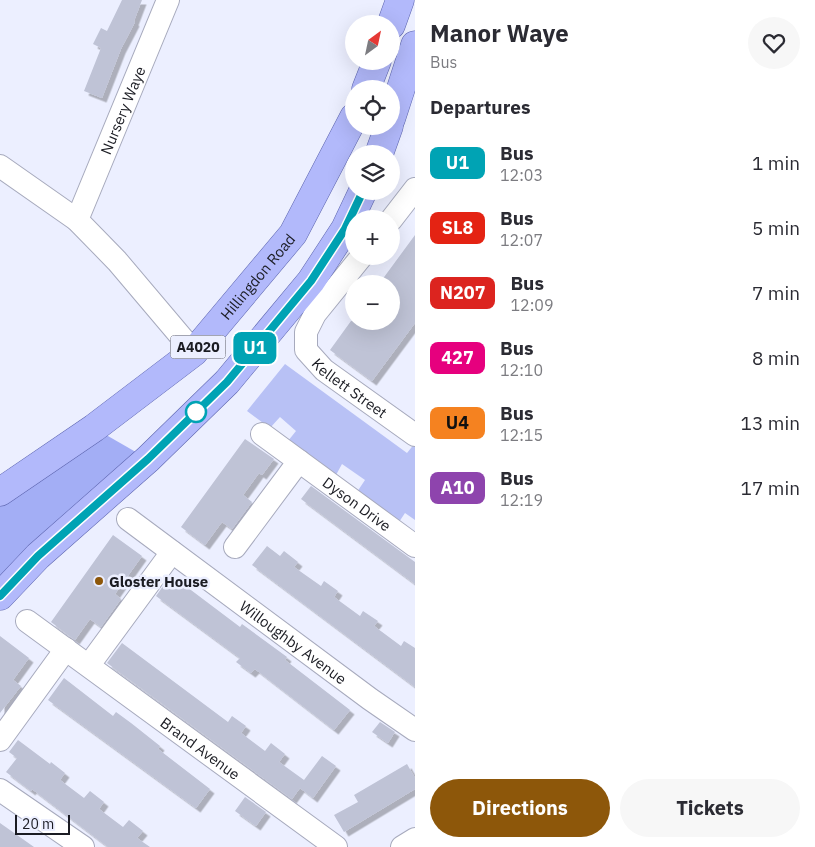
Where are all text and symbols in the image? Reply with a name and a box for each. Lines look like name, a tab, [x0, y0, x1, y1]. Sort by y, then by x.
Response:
north arrow	[345, 15, 400, 70]
map controls	[345, 15, 400, 330]
text: Manor Waye	[430, 17, 569, 49]
button: heart	[748, 17, 800, 69]
text: Bus	[430, 52, 457, 72]
street label: Nursery Waye	[96, 63, 149, 157]
button: locate	[345, 80, 400, 135]
text: Departures	[430, 95, 530, 119]
text: Bus	[500, 141, 534, 165]
button: layers	[345, 145, 400, 200]
text: U1	[446, 151, 469, 174]
text: 1 min	[752, 151, 800, 175]
text: 12:03	[500, 165, 543, 185]
text: Bus	[500, 206, 534, 230]
button: +	[345, 210, 400, 265]
text: SL8	[442, 216, 473, 239]
text: 5 min	[752, 216, 800, 240]
street label: Hillingdon Road	[216, 230, 299, 323]
text: 12:07	[500, 230, 543, 250]
text: Bus	[510, 271, 544, 295]
button: −	[345, 275, 400, 330]
text: N207	[440, 281, 485, 304]
text: 7 min	[752, 281, 800, 305]
text: 12:09	[510, 295, 554, 315]
line badge: U1	[232, 332, 278, 364]
road number: A4020	[170, 336, 226, 358]
text: U1	[243, 336, 267, 359]
text: Bus	[500, 336, 534, 360]
text: 427	[441, 346, 474, 369]
text: 8 min	[752, 346, 800, 370]
street label: Kellett Street	[308, 354, 391, 422]
text: 12:10	[500, 360, 543, 380]
unlabelled marker	[185, 401, 207, 423]
text: Bus	[500, 401, 534, 425]
text: U4	[446, 411, 469, 434]
text: 13 min	[741, 411, 800, 435]
text: 12:15	[500, 425, 543, 445]
text: Bus	[500, 466, 534, 490]
street label: Dyson Drive	[319, 472, 395, 535]
text: A10	[441, 476, 474, 499]
text: 17 min	[741, 476, 800, 500]
text: 12:19	[500, 490, 543, 510]
place label: Gloster House	[109, 572, 208, 591]
marker: Gloster House	[93, 575, 105, 587]
street label: Willoughby Avenue	[236, 596, 351, 688]
street label: Brand Avenue	[157, 712, 244, 783]
button: Directions	[430, 779, 610, 837]
button: Tickets	[620, 779, 800, 837]
scale bar	[15, 812, 70, 835]
text: 20 m	[22, 815, 54, 833]

